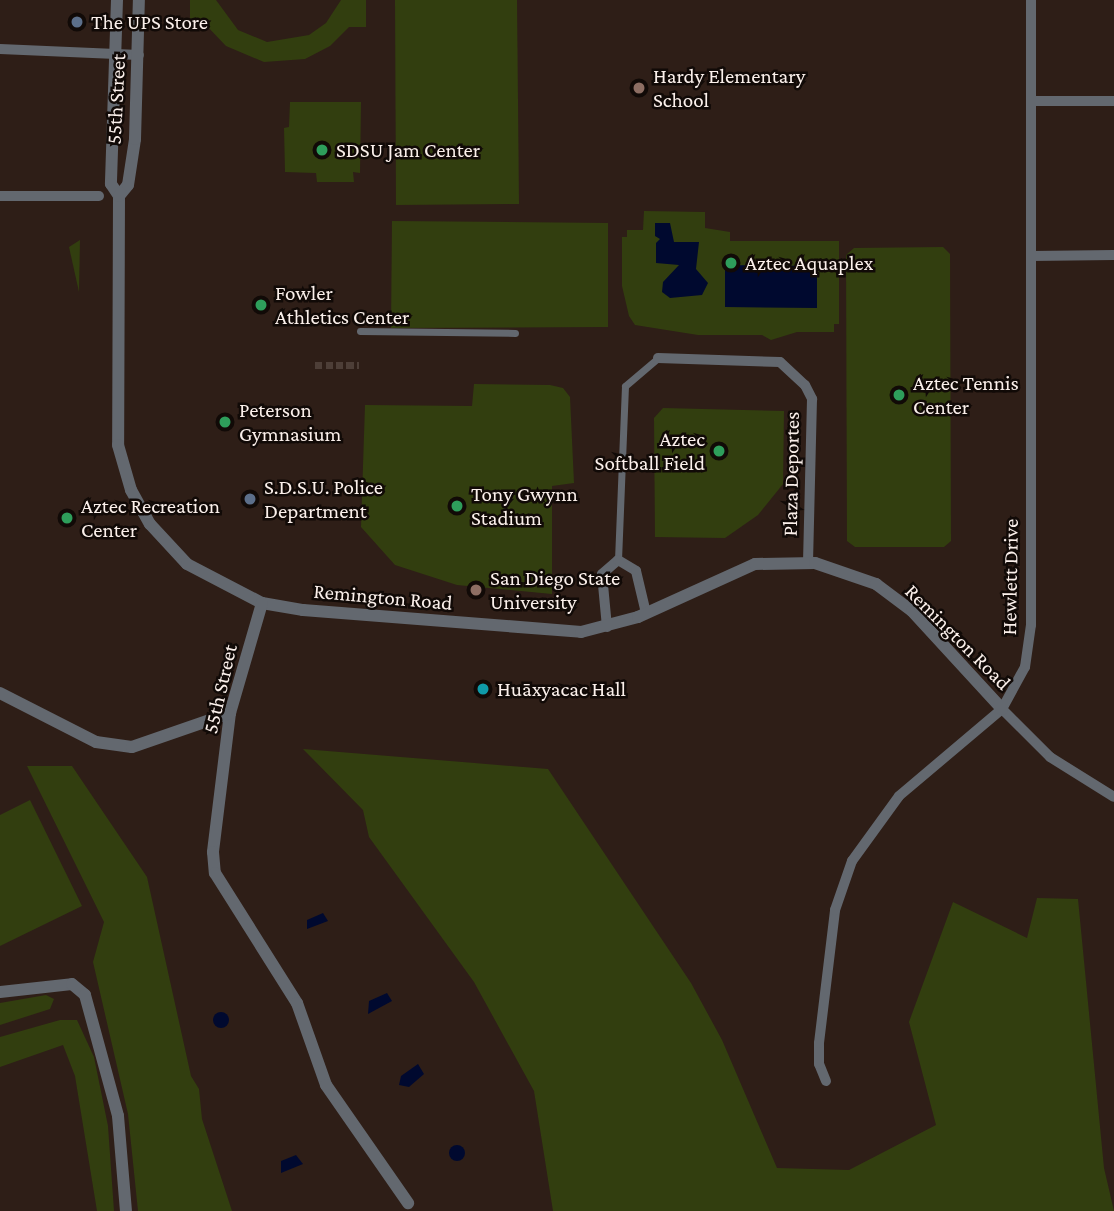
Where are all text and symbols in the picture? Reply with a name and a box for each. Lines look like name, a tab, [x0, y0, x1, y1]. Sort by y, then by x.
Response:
place label: The UPS Store	[91, 9, 208, 35]
marker: The UPS Store	[69, 14, 85, 30]
street label: 55th Street	[101, 53, 131, 145]
place label: Hardy Elementary School	[653, 63, 805, 113]
marker: Hardy Elementary School	[631, 80, 647, 96]
place label: SDSU Jam Center	[336, 137, 480, 163]
marker: SDSU Jam Center	[314, 142, 330, 158]
place label: Aztec Aquaplex	[745, 250, 873, 276]
marker: Aztec Aquaplex	[723, 255, 739, 271]
place label: Fowler Athletics Center	[275, 280, 409, 330]
marker: Fowler Athletics Center	[253, 297, 269, 313]
place label: Aztec Tennis Center	[913, 370, 1019, 420]
marker: Aztec Tennis Center	[891, 387, 907, 403]
place label: Peterson Gymnasium	[239, 397, 341, 447]
street label: Plaza Deportes	[777, 411, 805, 537]
marker: Peterson Gymnasium	[217, 414, 233, 430]
place label: Aztec Softball Field	[595, 426, 705, 476]
marker: Aztec Softball Field	[711, 443, 727, 459]
place label: S.D.S.U. Police Department	[264, 474, 383, 524]
place label: Tony Gwynn Stadium	[471, 481, 578, 531]
marker: S.D.S.U. Police Department	[242, 491, 258, 507]
place label: Aztec Recreation Center	[81, 493, 220, 543]
marker: Tony Gwynn Stadium	[449, 498, 465, 514]
marker: Aztec Recreation Center	[59, 510, 75, 526]
street label: Hewlett Drive	[996, 518, 1024, 636]
place label: San Diego State University	[490, 565, 620, 615]
street label: Remington Road	[312, 578, 454, 616]
street label: Remington Road	[900, 579, 1016, 695]
marker: San Diego State University	[468, 582, 484, 598]
street label: 55th Street	[198, 642, 242, 736]
place label: Huāxyacac Hall	[497, 676, 626, 702]
marker: Huāxyacac Hall	[475, 681, 491, 697]

